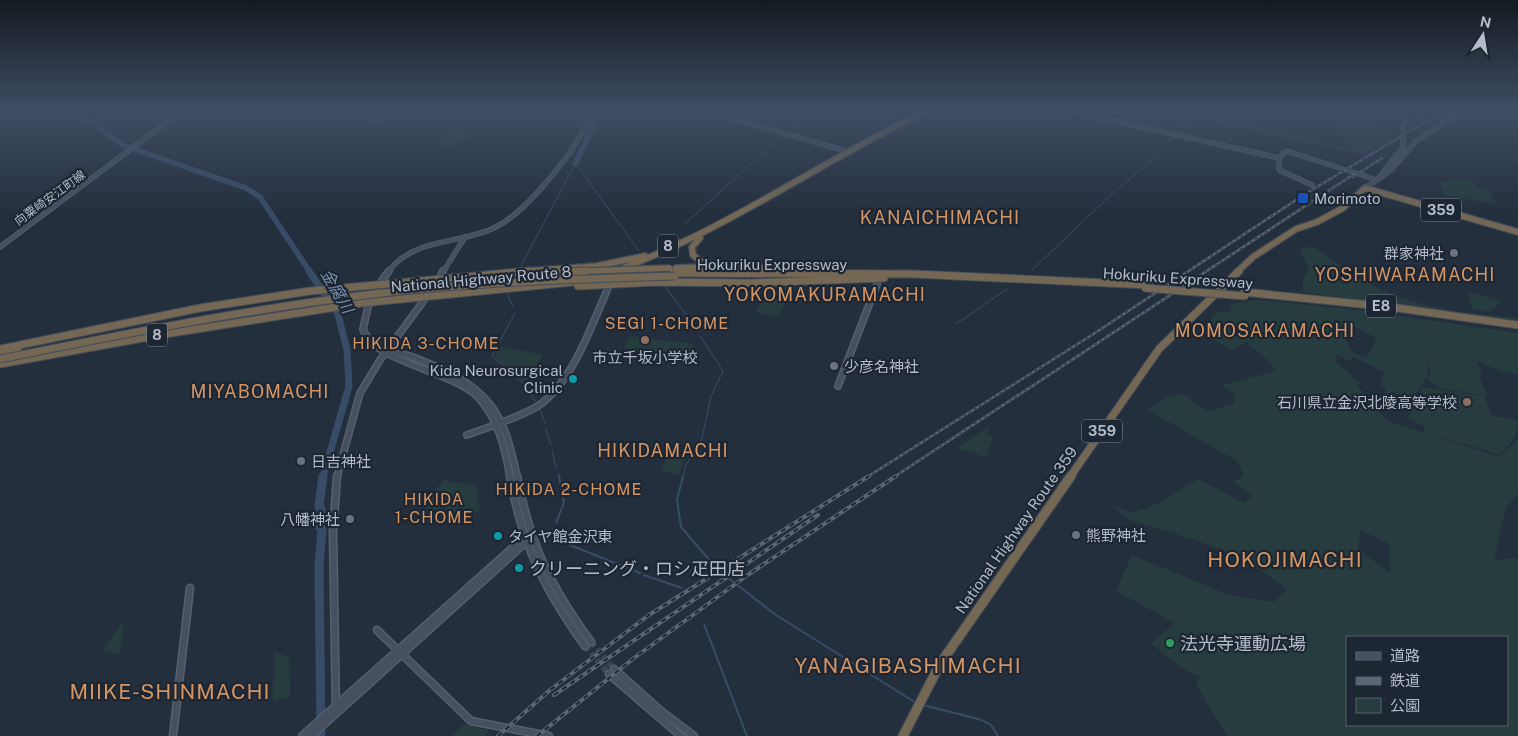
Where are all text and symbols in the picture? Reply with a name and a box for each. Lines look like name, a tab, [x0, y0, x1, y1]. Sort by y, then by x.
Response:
north arrow	[1458, 10, 1508, 60]
text: N	[1479, 13, 1493, 31]
street label: 向粟崎安江町線	[12, 168, 88, 228]
place label: Morimoto	[1314, 190, 1381, 207]
marker: Morimoto	[1296, 191, 1310, 205]
road number: 359	[1421, 198, 1461, 222]
district label: KANAICHIMACHI	[860, 207, 1020, 228]
road number: 8	[658, 235, 678, 258]
place label: 群家神社	[1384, 245, 1444, 262]
marker: 群家神社	[1448, 247, 1460, 259]
street label: Hokuriku Expressway	[697, 256, 847, 273]
street label: National Highway Route 8	[390, 263, 572, 295]
street label: Hokuriku Expressway	[1102, 264, 1254, 292]
district label: YOSHIWARAMACHI	[1315, 264, 1495, 285]
water label: 金腐川	[317, 265, 358, 318]
district label: YOKOMAKURAMACHI	[724, 284, 926, 305]
road number: E8	[1366, 294, 1396, 318]
district label: SEGI 1-CHOME	[605, 314, 729, 333]
district label: MOMOSAKAMACHI	[1175, 320, 1355, 341]
road number: 8	[147, 324, 167, 346]
district label: HIKIDA 3-CHOME	[352, 334, 500, 353]
marker: 市立千坂小学校	[639, 334, 651, 346]
place label: 市立千坂小学校	[592, 349, 698, 366]
place label: 少彦名神社	[844, 358, 919, 375]
marker: 少彦名神社	[828, 360, 840, 372]
place label: Kida Neurosurgical Clinic	[430, 362, 563, 396]
marker: Kida Neurosurgical Clinic	[567, 373, 579, 385]
district label: MIYABOMACHI	[191, 381, 329, 402]
place label: 石川県立金沢北陵高等学校	[1277, 394, 1457, 411]
marker: 石川県立金沢北陵高等学校	[1461, 396, 1473, 408]
road number: 359	[1082, 420, 1122, 442]
district label: HIKIDAMACHI	[597, 440, 729, 461]
street label: National Highway Route 359	[952, 443, 1080, 617]
place label: 日吉神社	[311, 453, 371, 470]
marker: 日吉神社	[295, 455, 307, 467]
district label: HIKIDA 2-CHOME	[496, 480, 642, 499]
district label: HIKIDA 1-CHOME	[395, 490, 473, 527]
place label: 八幡神社	[280, 511, 340, 528]
marker: 八幡神社	[344, 513, 356, 525]
place label: 熊野神社	[1086, 527, 1146, 544]
place label: タイヤ館金沢東	[508, 528, 613, 545]
marker: 熊野神社	[1070, 529, 1082, 541]
marker: タイヤ館金沢東	[492, 530, 504, 542]
district label: HOKOJIMACHI	[1207, 547, 1363, 572]
place label: クリーニング・ロシ疋田店	[529, 558, 745, 579]
marker: クリーニング・ロシ疋田店	[513, 562, 525, 574]
place label: 法光寺運動広場	[1180, 633, 1306, 654]
legend	[1346, 636, 1508, 726]
marker: 法光寺運動広場	[1164, 637, 1176, 649]
text: 道路	[1390, 647, 1420, 664]
district label: YANAGIBASHIMACHI	[794, 653, 1022, 678]
text: 鉄道	[1390, 672, 1420, 689]
district label: MIIKE-SHINMACHI	[69, 679, 271, 704]
text: 公園	[1390, 697, 1420, 714]

